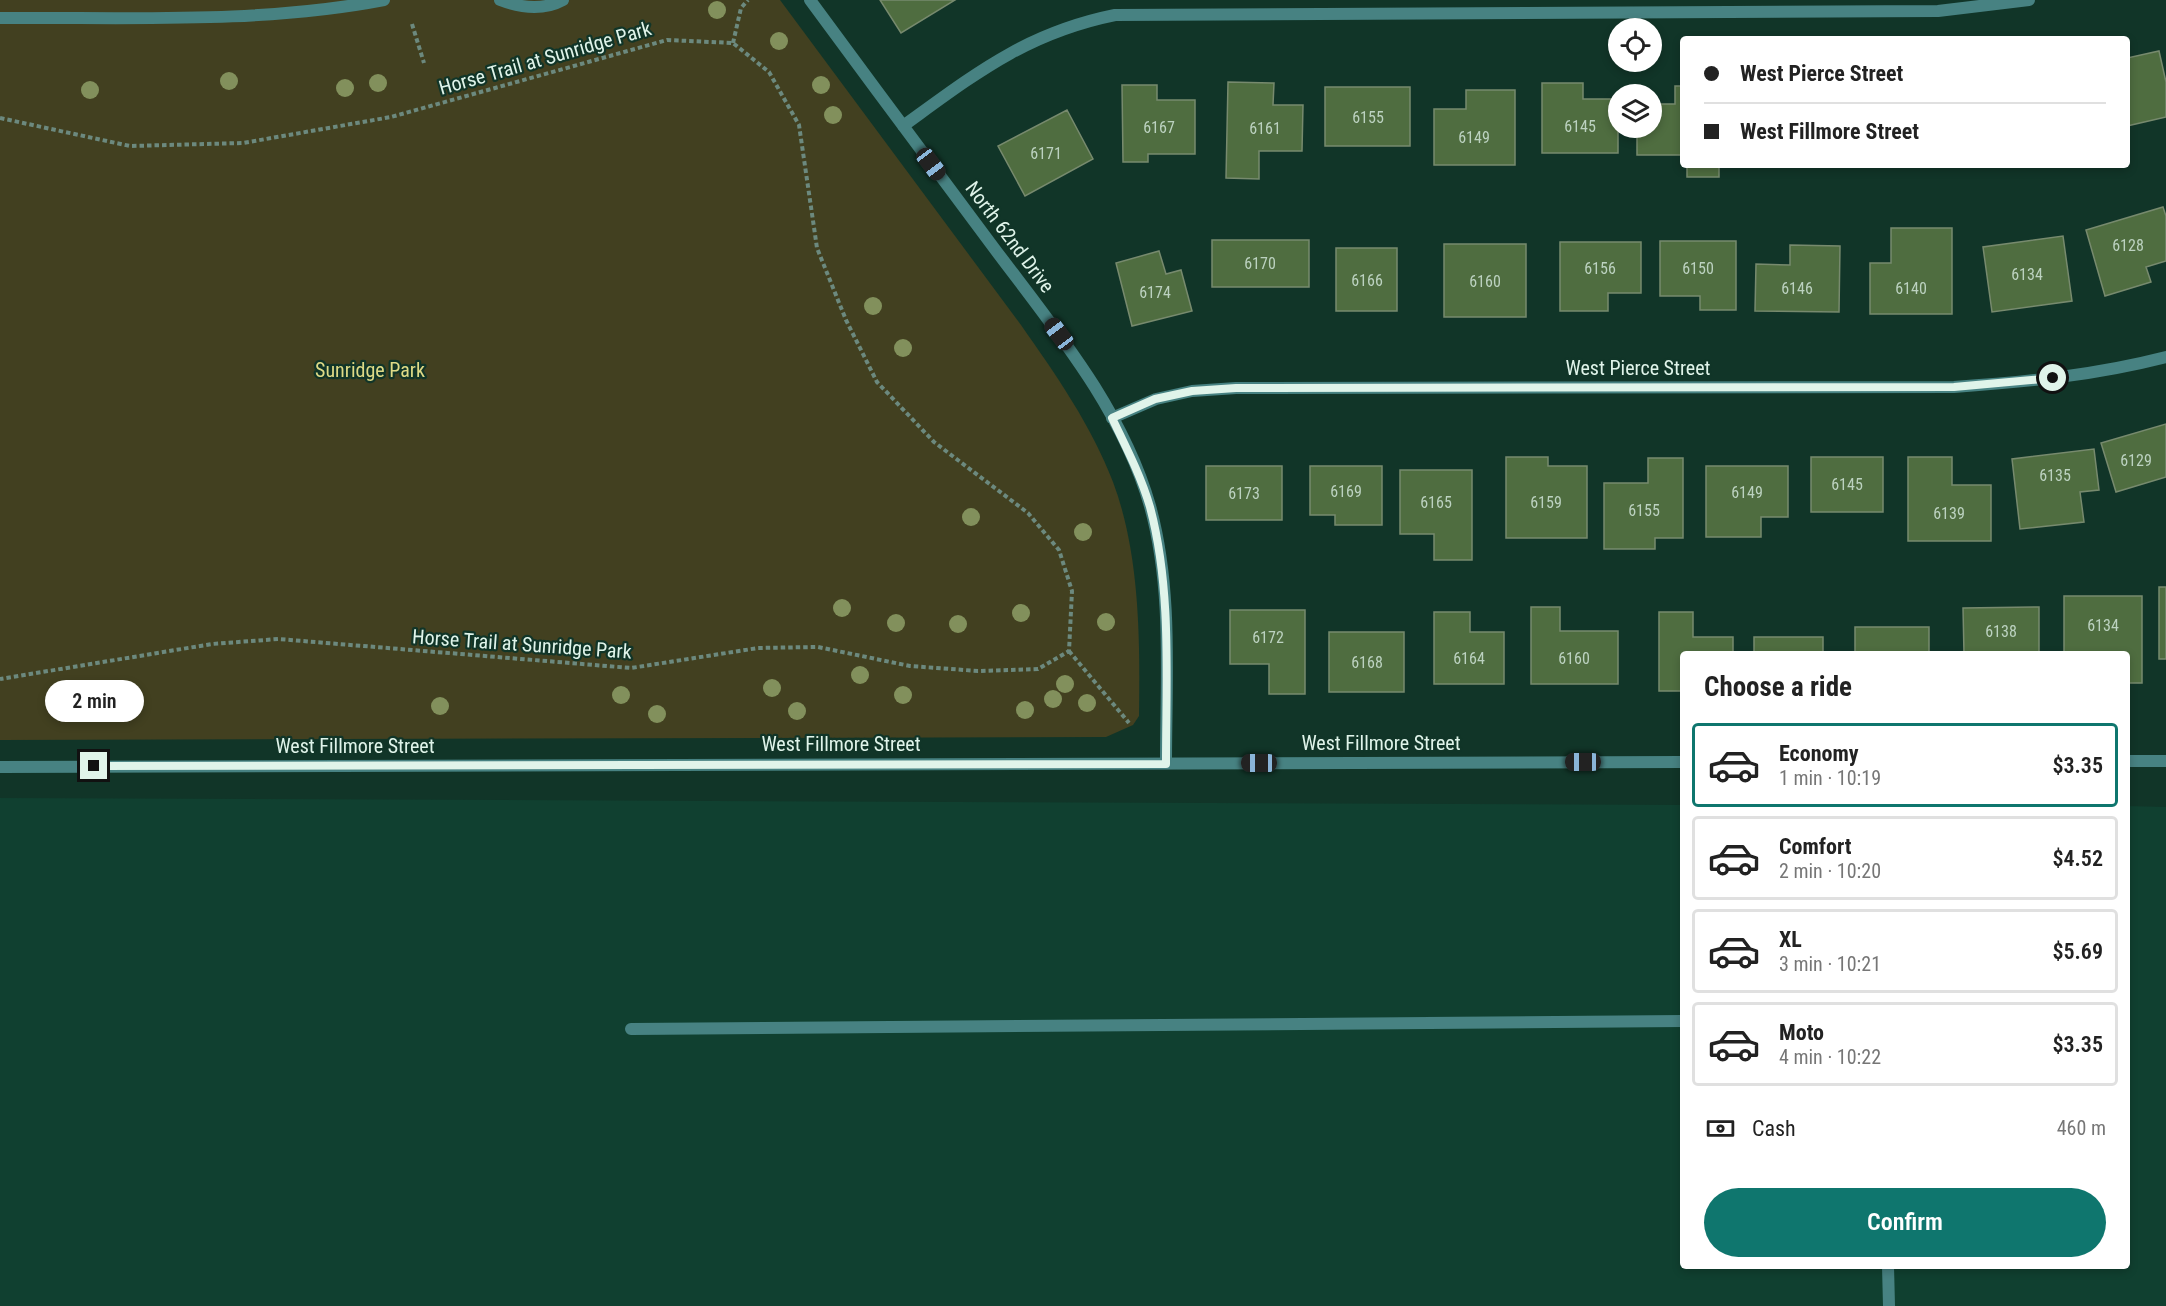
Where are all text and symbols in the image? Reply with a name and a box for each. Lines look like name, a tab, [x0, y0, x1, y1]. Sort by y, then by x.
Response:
street label: Horse Trail at Sunridge Park	[436, 16, 654, 100]
map controls	[1608, 18, 1662, 138]
button: locate	[1608, 18, 1662, 72]
text: West Pierce Street	[1740, 61, 1903, 86]
button: layers	[1608, 84, 1662, 138]
house number: 6155	[1352, 108, 1384, 127]
house number: 6145	[1564, 117, 1596, 136]
house number: 6167	[1143, 118, 1175, 137]
house number: 6161	[1249, 119, 1281, 138]
text: West Fillmore Street	[1740, 119, 1919, 144]
house number: 6149	[1458, 128, 1490, 147]
car	[913, 144, 949, 184]
house number: 6171	[1030, 144, 1062, 163]
street label: North 62nd Drive	[960, 177, 1060, 297]
house number: 6128	[2112, 236, 2144, 255]
house number: 6170	[1244, 254, 1276, 273]
house number: 6156	[1584, 259, 1616, 278]
house number: 6150	[1682, 259, 1714, 278]
house number: 6134	[2011, 265, 2043, 284]
house number: 6166	[1351, 271, 1383, 290]
house number: 6160	[1469, 272, 1501, 291]
house number: 6146	[1781, 279, 1813, 298]
house number: 6140	[1895, 279, 1927, 298]
house number: 6174	[1139, 283, 1171, 302]
car	[1041, 314, 1077, 354]
street label: West Pierce Street	[1566, 356, 1711, 380]
park label: Sunridge Park	[315, 358, 425, 382]
route start	[2039, 364, 2066, 391]
house number: 6129	[2120, 451, 2152, 470]
house number: 6135	[2039, 466, 2071, 485]
house number: 6145	[1831, 475, 1863, 494]
house number: 6169	[1330, 482, 1362, 501]
house number: 6149	[1731, 483, 1763, 502]
house number: 6173	[1228, 484, 1260, 503]
house number: 6165	[1420, 493, 1452, 512]
house number: 6159	[1530, 493, 1562, 512]
house number: 6155	[1628, 501, 1660, 520]
house number: 6139	[1933, 504, 1965, 523]
house number: 6134	[2087, 616, 2119, 635]
house number: 6138	[1985, 622, 2017, 641]
street label: Horse Trail at Sunridge Park	[411, 624, 633, 664]
house number: 6172	[1252, 628, 1284, 647]
house number: 6164	[1453, 649, 1485, 668]
house number: 6160	[1558, 649, 1590, 668]
house number: 6168	[1351, 653, 1383, 672]
text: Choose a ride	[1704, 671, 1852, 703]
callout: 2 min	[44, 679, 144, 721]
text: 2 min	[72, 689, 117, 713]
street label: West Fillmore Street	[1301, 731, 1461, 755]
street label: West Fillmore Street	[761, 732, 921, 756]
street label: West Fillmore Street	[275, 734, 435, 758]
icon: car	[1707, 738, 1761, 792]
text: Economy	[1779, 741, 1859, 766]
route end	[80, 752, 107, 779]
car	[1565, 753, 1601, 771]
text: $3.35	[2052, 753, 2103, 778]
car	[1241, 754, 1277, 772]
text: 1 min · 10:19	[1779, 766, 1881, 790]
icon: car	[1707, 831, 1761, 885]
text: Comfort	[1779, 834, 1852, 859]
text: $4.52	[2052, 846, 2103, 871]
text: 2 min · 10:20	[1779, 859, 1881, 883]
icon: car	[1707, 924, 1761, 978]
text: XL	[1779, 927, 1802, 952]
text: $5.69	[2052, 939, 2103, 964]
text: 3 min · 10:21	[1779, 952, 1881, 976]
icon: car	[1707, 1017, 1761, 1071]
text: Moto	[1779, 1020, 1824, 1045]
text: $3.35	[2052, 1032, 2103, 1057]
text: 4 min · 10:22	[1779, 1045, 1881, 1069]
icon: cash	[1704, 1112, 1737, 1145]
text: Cash	[1752, 1116, 1796, 1141]
text: 460 m	[2057, 1116, 2106, 1140]
button: Confirm	[1704, 1188, 2106, 1257]

